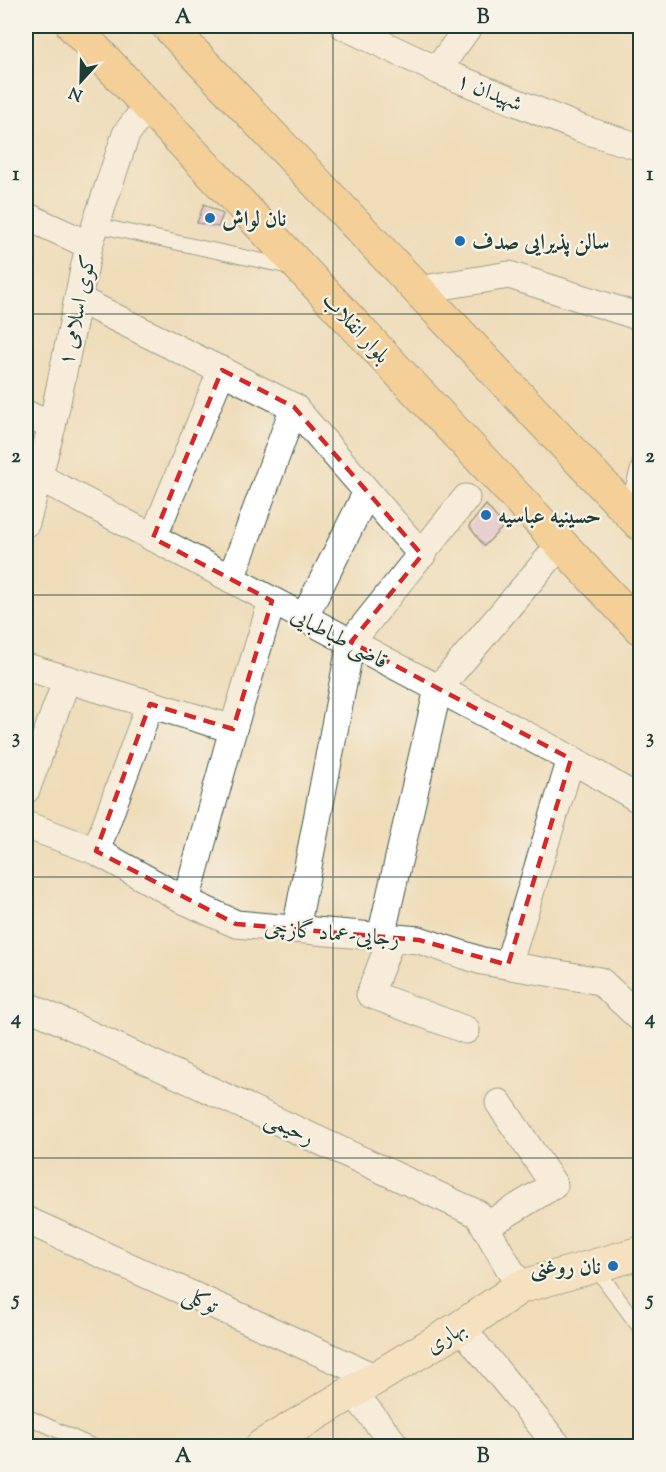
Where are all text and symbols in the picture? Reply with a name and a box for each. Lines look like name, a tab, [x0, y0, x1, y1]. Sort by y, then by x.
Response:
text: A	[175, 4, 192, 33]
text: B	[477, 4, 490, 33]
north arrow	[51, 51, 111, 111]
street label: شهیدان ۱	[451, 66, 527, 121]
text: N	[66, 79, 87, 106]
text: 1	[13, 161, 20, 190]
text: 1	[647, 161, 654, 190]
place label: نان لواش	[222, 205, 287, 237]
marker: نان لواش	[203, 211, 217, 225]
place label: سالن پذیرایی صدف	[472, 228, 610, 260]
marker: سالن پذیرایی صدف	[453, 234, 467, 248]
street label: کوی اسلامی ۱	[52, 252, 106, 369]
street label: بلوار انقلاب	[313, 286, 396, 372]
text: 2	[11, 443, 21, 472]
text: 2	[645, 443, 655, 472]
place label: حسینیه عباسیه	[498, 502, 601, 534]
marker: حسینیه عباسیه	[479, 508, 493, 522]
street label: قاضی طباطبایی	[284, 601, 393, 679]
text: 3	[12, 724, 20, 753]
text: 3	[646, 724, 654, 753]
street label: رجایی-عماد گازچی	[263, 913, 401, 957]
text: 4	[10, 1005, 21, 1034]
text: 4	[644, 1005, 655, 1034]
street label: رحیمی	[259, 1104, 319, 1155]
place label: نان روغنی	[530, 1253, 601, 1285]
marker: نان روغنی	[606, 1259, 620, 1273]
street label: توکلی	[177, 1280, 223, 1324]
text: 5	[11, 1286, 20, 1315]
text: 5	[645, 1286, 654, 1315]
street label: بهاری	[420, 1314, 473, 1363]
text: A	[175, 1443, 192, 1472]
text: B	[477, 1443, 490, 1472]

